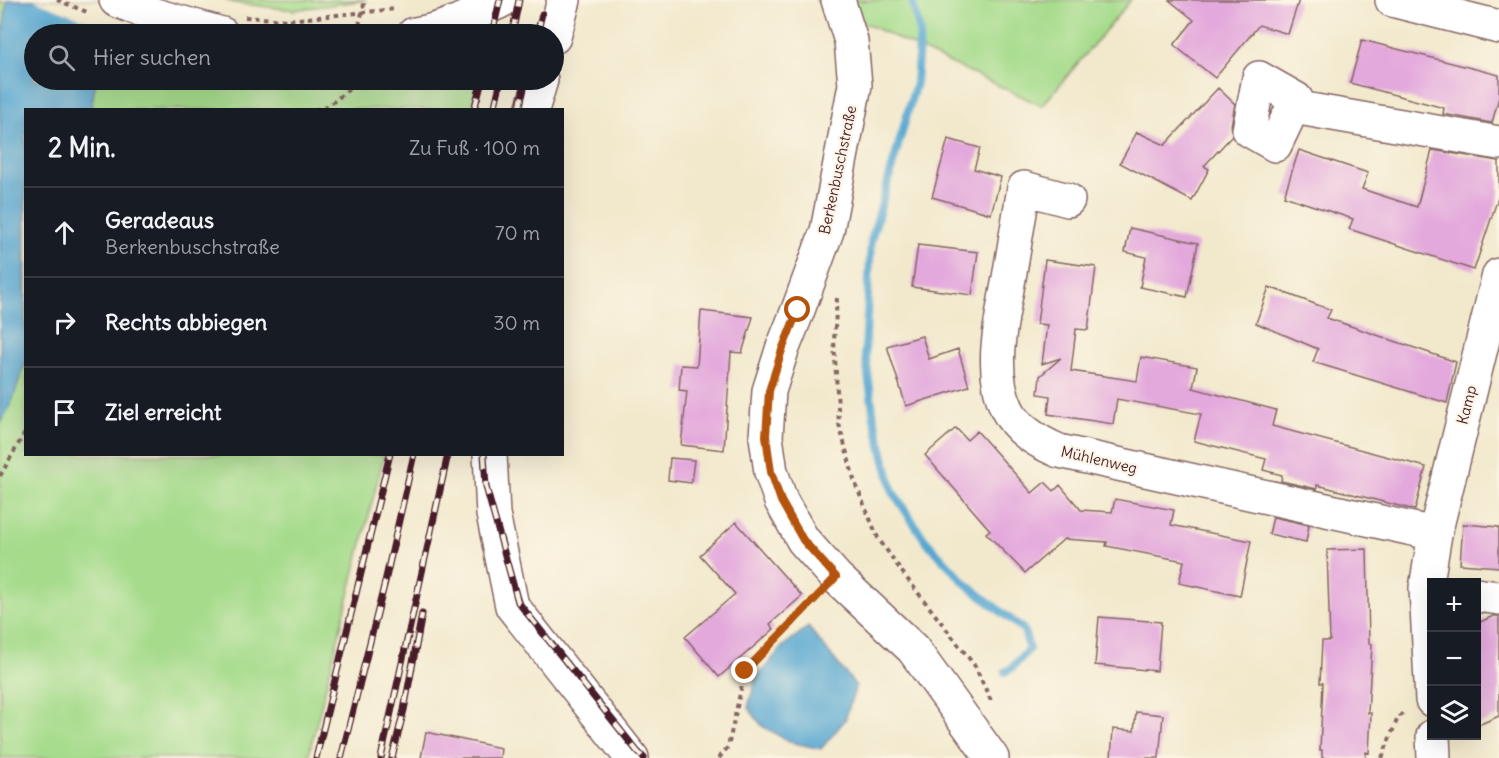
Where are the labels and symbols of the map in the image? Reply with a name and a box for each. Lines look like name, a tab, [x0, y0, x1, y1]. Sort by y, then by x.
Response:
street label: Berkenbuschstraße	[815, 104, 860, 236]
route start	[784, 296, 810, 322]
street label: Kamp	[1453, 383, 1481, 426]
street label: Mühlenweg	[1059, 442, 1139, 478]
route end	[731, 657, 757, 683]

